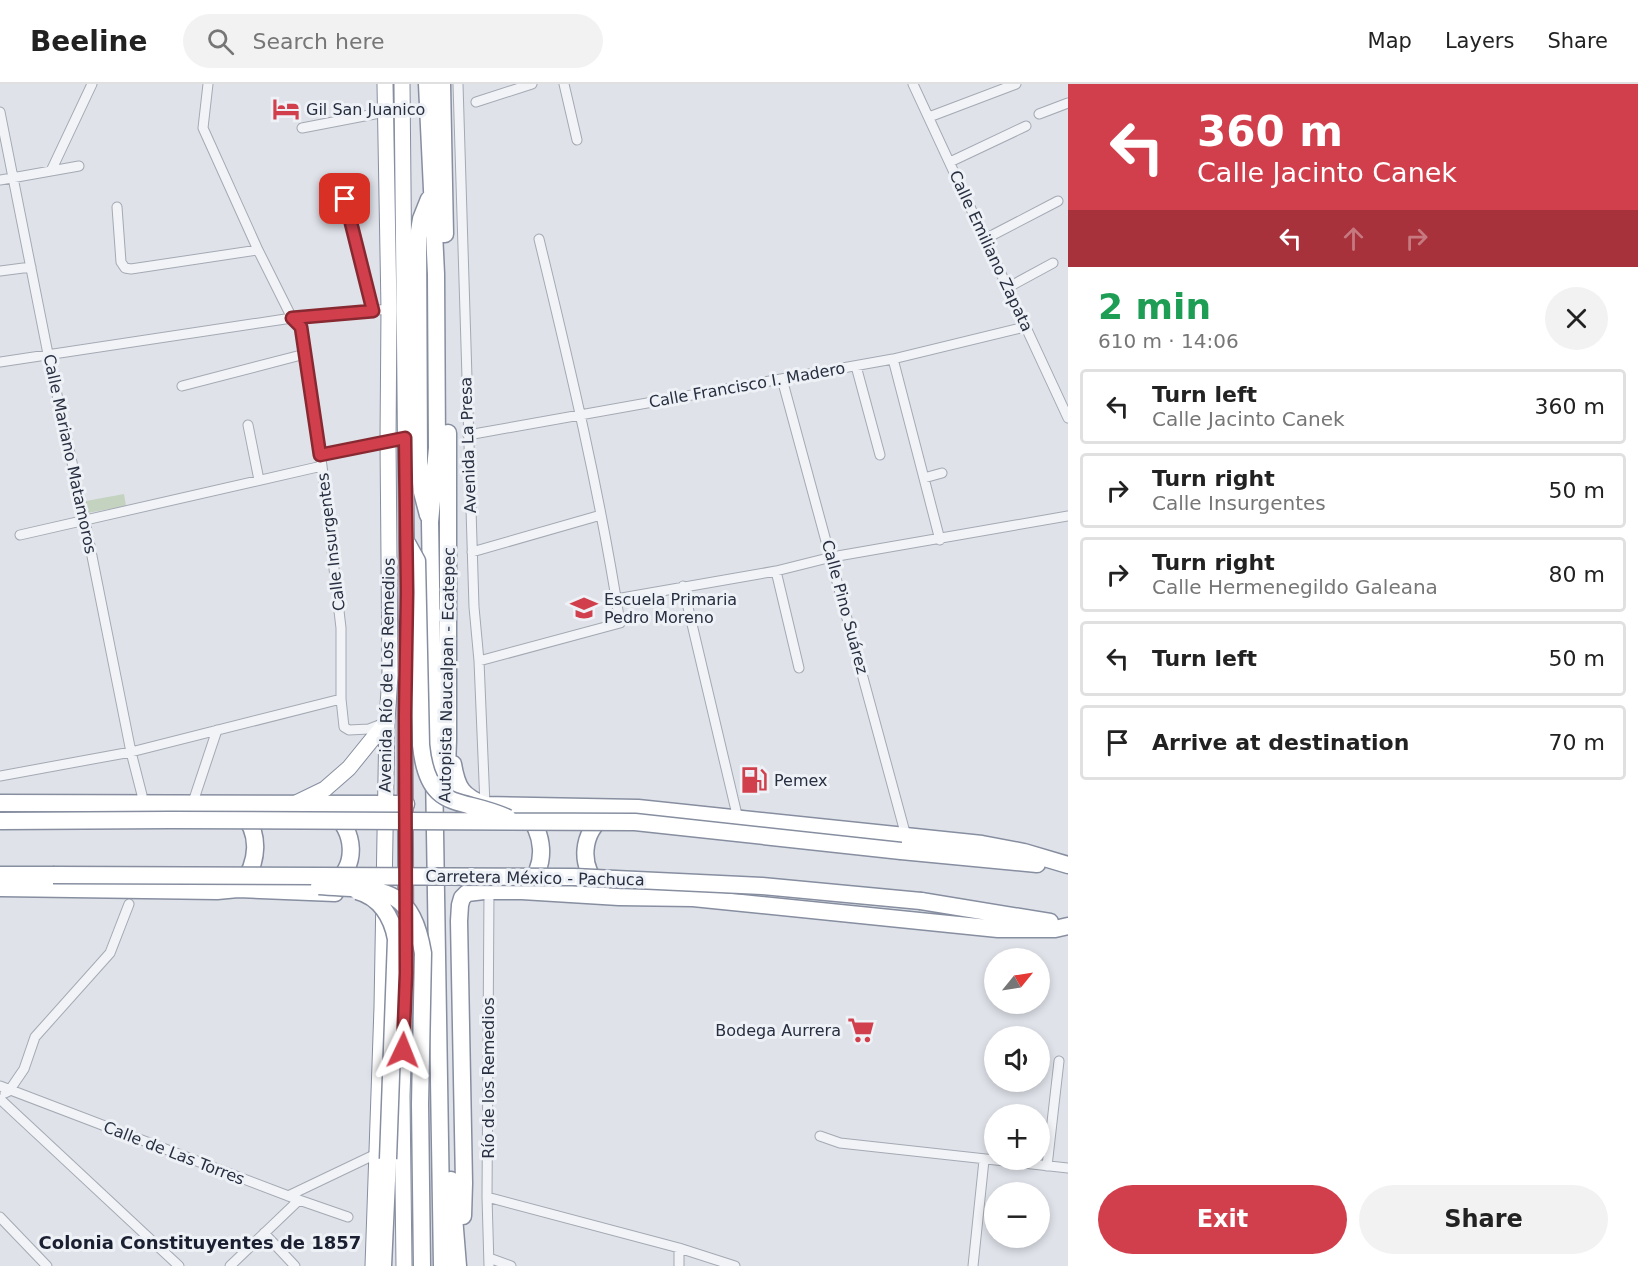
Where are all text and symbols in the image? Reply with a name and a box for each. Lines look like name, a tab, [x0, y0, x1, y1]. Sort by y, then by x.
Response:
search box	[183, 14, 603, 68]
text: Beeline	[30, 25, 147, 58]
icon: search	[204, 25, 237, 58]
text: Search here	[252, 29, 385, 54]
text: Map	[1368, 29, 1412, 53]
text: Layers	[1445, 29, 1514, 53]
text: Share	[1547, 29, 1608, 53]
hotel icon: Gil San Juanico	[271, 94, 301, 124]
place label: Gil San Juanico	[306, 100, 425, 119]
text: 360 m	[1197, 107, 1343, 156]
icon: left	[1098, 108, 1176, 186]
text: Calle Jacinto Canek	[1197, 157, 1457, 188]
street label: Calle Emiliano Zapata	[945, 167, 1037, 335]
pin	[319, 173, 370, 224]
icon: arrive	[328, 182, 361, 215]
icon: left	[1274, 222, 1307, 255]
icon: ahead	[1337, 222, 1370, 255]
icon: right	[1400, 222, 1433, 255]
text: 2 min	[1098, 286, 1211, 327]
button: close	[1545, 287, 1608, 350]
text: 610 m · 14:06	[1098, 329, 1239, 353]
street label: Calle Mariano Matamoros	[40, 352, 100, 556]
street label: Calle Francisco I. Madero	[647, 358, 847, 412]
street label: Avenida La Presa	[456, 377, 480, 513]
text: Turn left	[1152, 382, 1257, 407]
icon: left	[1101, 390, 1134, 423]
text: 360 m	[1535, 394, 1605, 419]
text: Calle Jacinto Canek	[1152, 407, 1345, 431]
text: Turn right	[1152, 466, 1275, 491]
street label: Calle Insurgentes	[313, 472, 349, 612]
icon: right	[1101, 474, 1134, 507]
text: 50 m	[1549, 478, 1605, 503]
text: Calle Insurgentes	[1152, 491, 1326, 515]
street label: Calle Pino Suárez	[818, 538, 872, 676]
street label: Autopista Naucalpan - Ecatepec	[435, 547, 459, 803]
text: Turn right	[1152, 550, 1275, 575]
street label: Avenida Río de Los Remedios	[375, 557, 399, 793]
icon: right	[1101, 558, 1134, 591]
text: 80 m	[1549, 562, 1605, 587]
text: Calle Hermenegildo Galeana	[1152, 575, 1438, 599]
place label: Escuela Primaria Pedro Moreno	[604, 590, 737, 627]
school or university icon: Escuela Primaria Pedro Moreno	[569, 593, 599, 623]
icon: left	[1101, 642, 1134, 675]
text: Turn left	[1152, 646, 1257, 671]
text: 50 m	[1549, 646, 1605, 671]
icon: arrive	[1101, 726, 1134, 759]
text: Arrive at destination	[1152, 730, 1409, 755]
text: 70 m	[1549, 730, 1605, 755]
fuel station icon: Pemex	[739, 765, 769, 795]
place label: Pemex	[774, 771, 828, 790]
street label: Carretera México - Pachuca	[425, 867, 645, 889]
north arrow	[984, 948, 1050, 1014]
map controls	[984, 948, 1050, 1248]
street label: Río de los Remedios	[479, 997, 498, 1159]
supermarket icon: Bodega Aurrera	[846, 1015, 876, 1045]
position arrow	[371, 1018, 435, 1082]
place label: Bodega Aurrera	[715, 1021, 841, 1040]
button: sound	[984, 1026, 1050, 1092]
button: +	[984, 1104, 1050, 1170]
street label: Calle de Las Torres	[101, 1117, 247, 1189]
button: −	[984, 1182, 1050, 1248]
button: Exit	[1098, 1185, 1347, 1254]
button: Share	[1359, 1185, 1608, 1254]
district label: Colonia Constituyentes de 1857	[39, 1232, 361, 1253]

